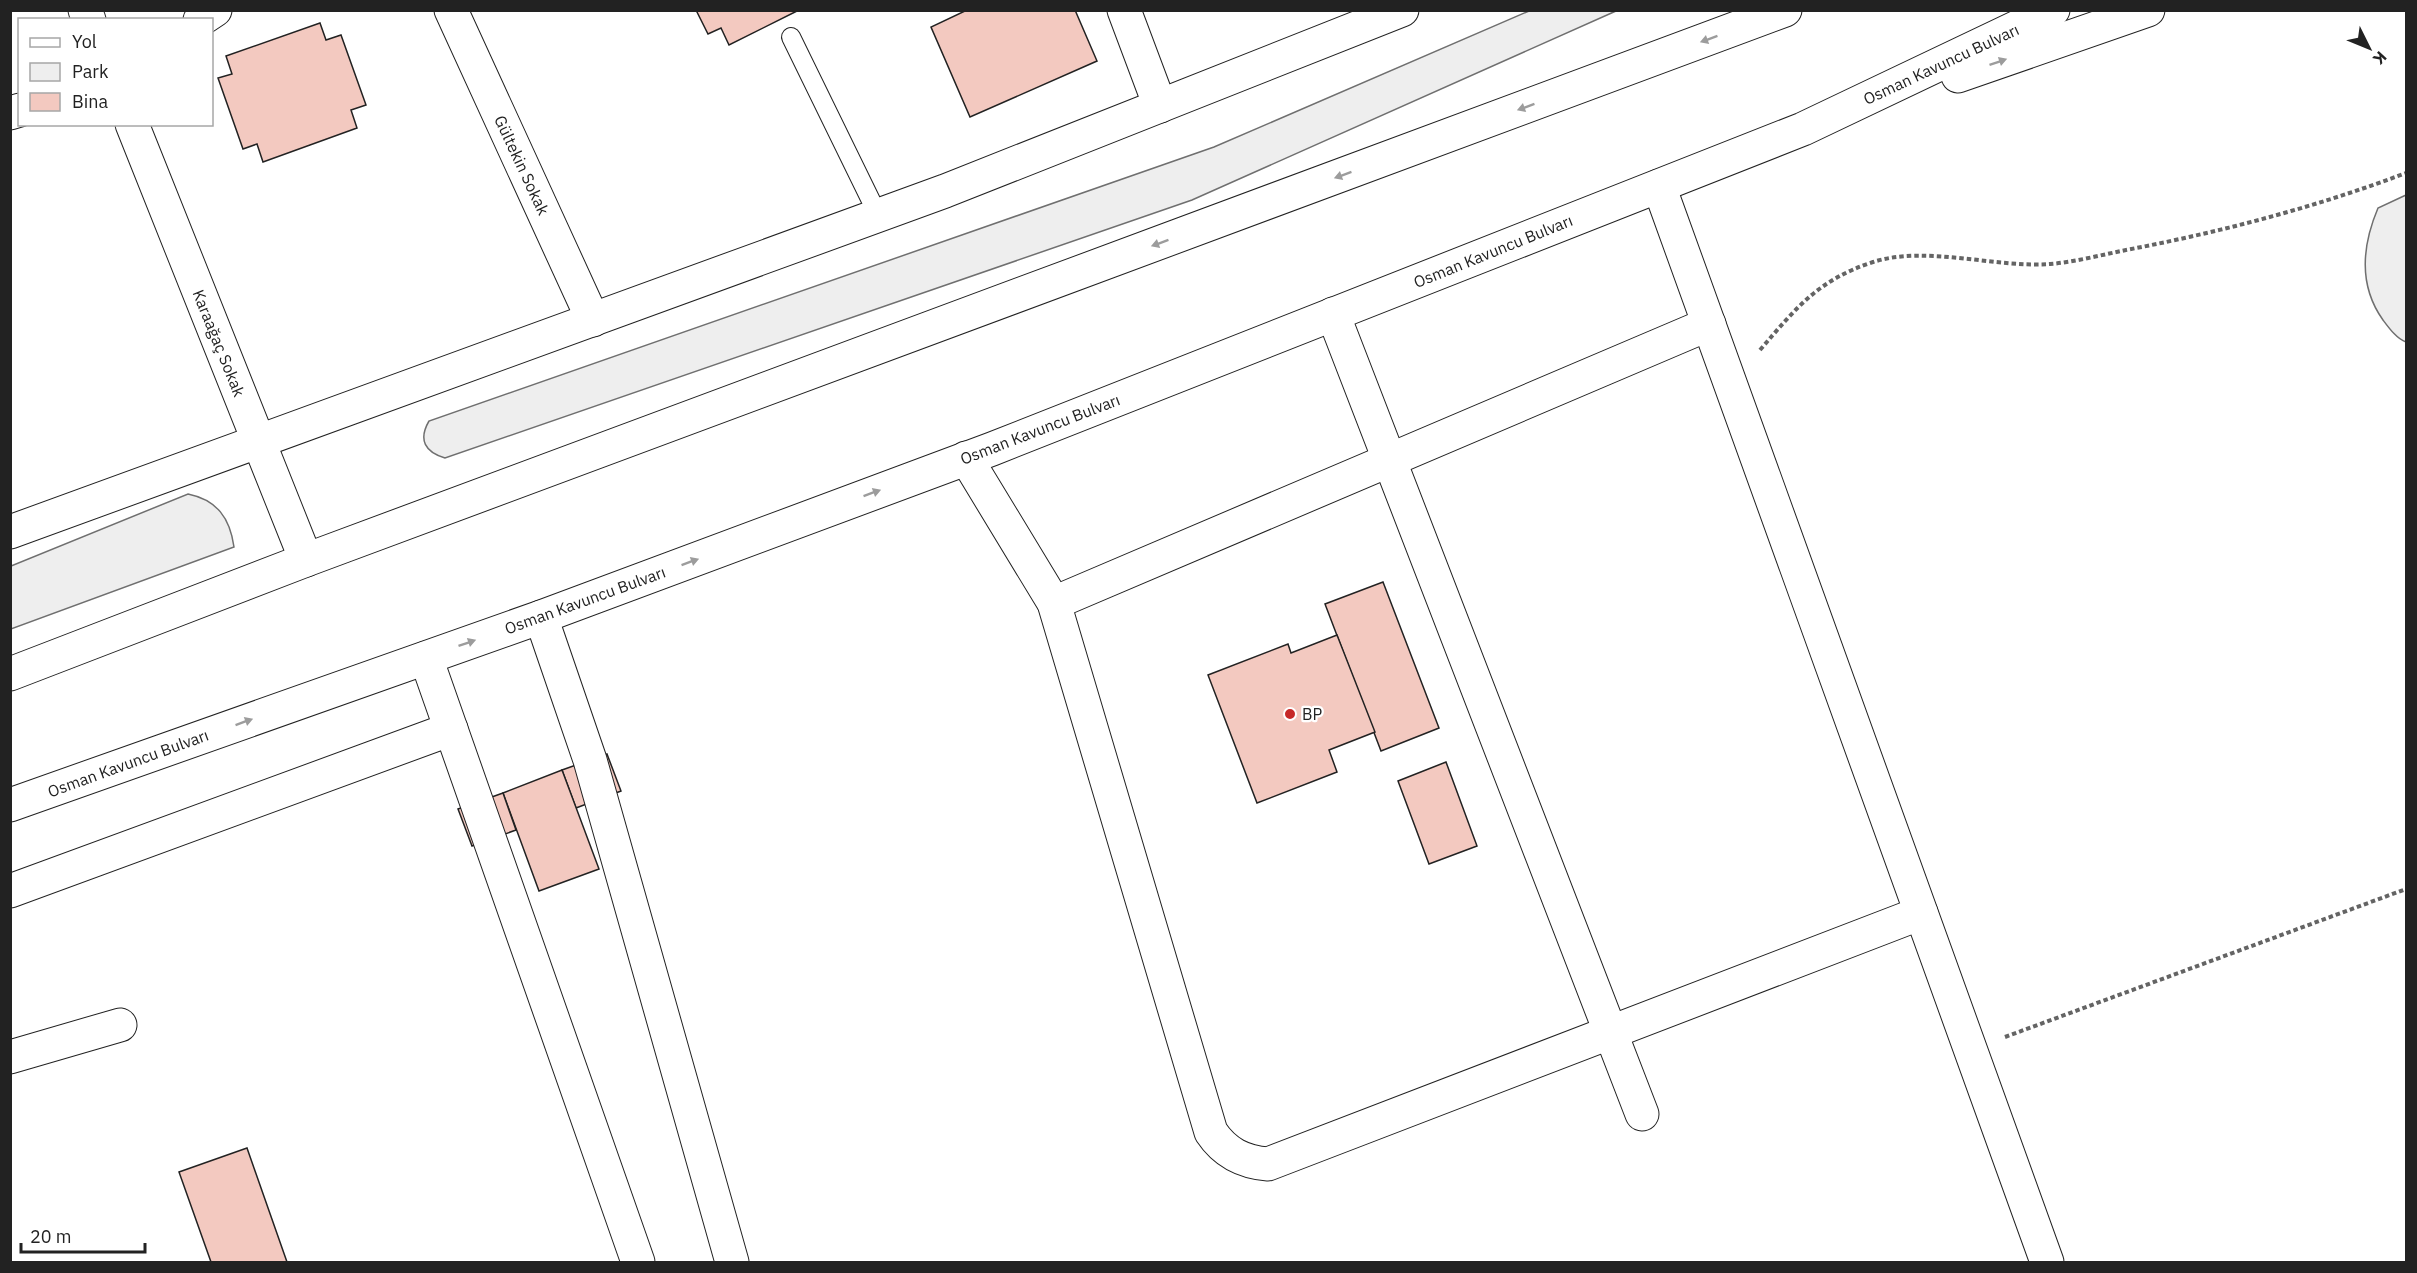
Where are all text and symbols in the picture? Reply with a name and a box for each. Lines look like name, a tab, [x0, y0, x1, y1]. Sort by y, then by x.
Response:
legend	[18, 18, 213, 126]
north arrow	[2339, 18, 2399, 78]
street label: Osman Kavuncu Bulvarı	[1860, 19, 2022, 109]
text: Yol	[72, 30, 97, 53]
one-way arrow	[1700, 35, 1718, 45]
text: K	[2369, 47, 2391, 69]
one-way arrow	[1989, 57, 2007, 67]
text: Park	[72, 60, 109, 83]
text: Bina	[72, 90, 108, 113]
one-way arrow	[1517, 103, 1535, 112]
street label: Gültekin Sokak	[490, 112, 554, 219]
one-way arrow	[1334, 171, 1352, 180]
street label: Osman Kavuncu Bulvarı	[1411, 210, 1575, 292]
one-way arrow	[1151, 238, 1169, 248]
street label: Karaağaç Sokak	[188, 287, 250, 400]
street label: Osman Kavuncu Bulvarı	[957, 389, 1123, 469]
one-way arrow	[863, 488, 881, 498]
one-way arrow	[681, 556, 699, 566]
street label: Osman Kavuncu Bulvarı	[502, 562, 668, 638]
one-way arrow	[458, 638, 476, 648]
place label: BP	[1302, 704, 1322, 724]
marker: BP	[1283, 707, 1297, 721]
one-way arrow	[235, 716, 253, 726]
street label: Osman Kavuncu Bulvarı	[45, 725, 211, 801]
scale bar	[21, 1216, 146, 1254]
text: 20 m	[30, 1225, 72, 1248]

